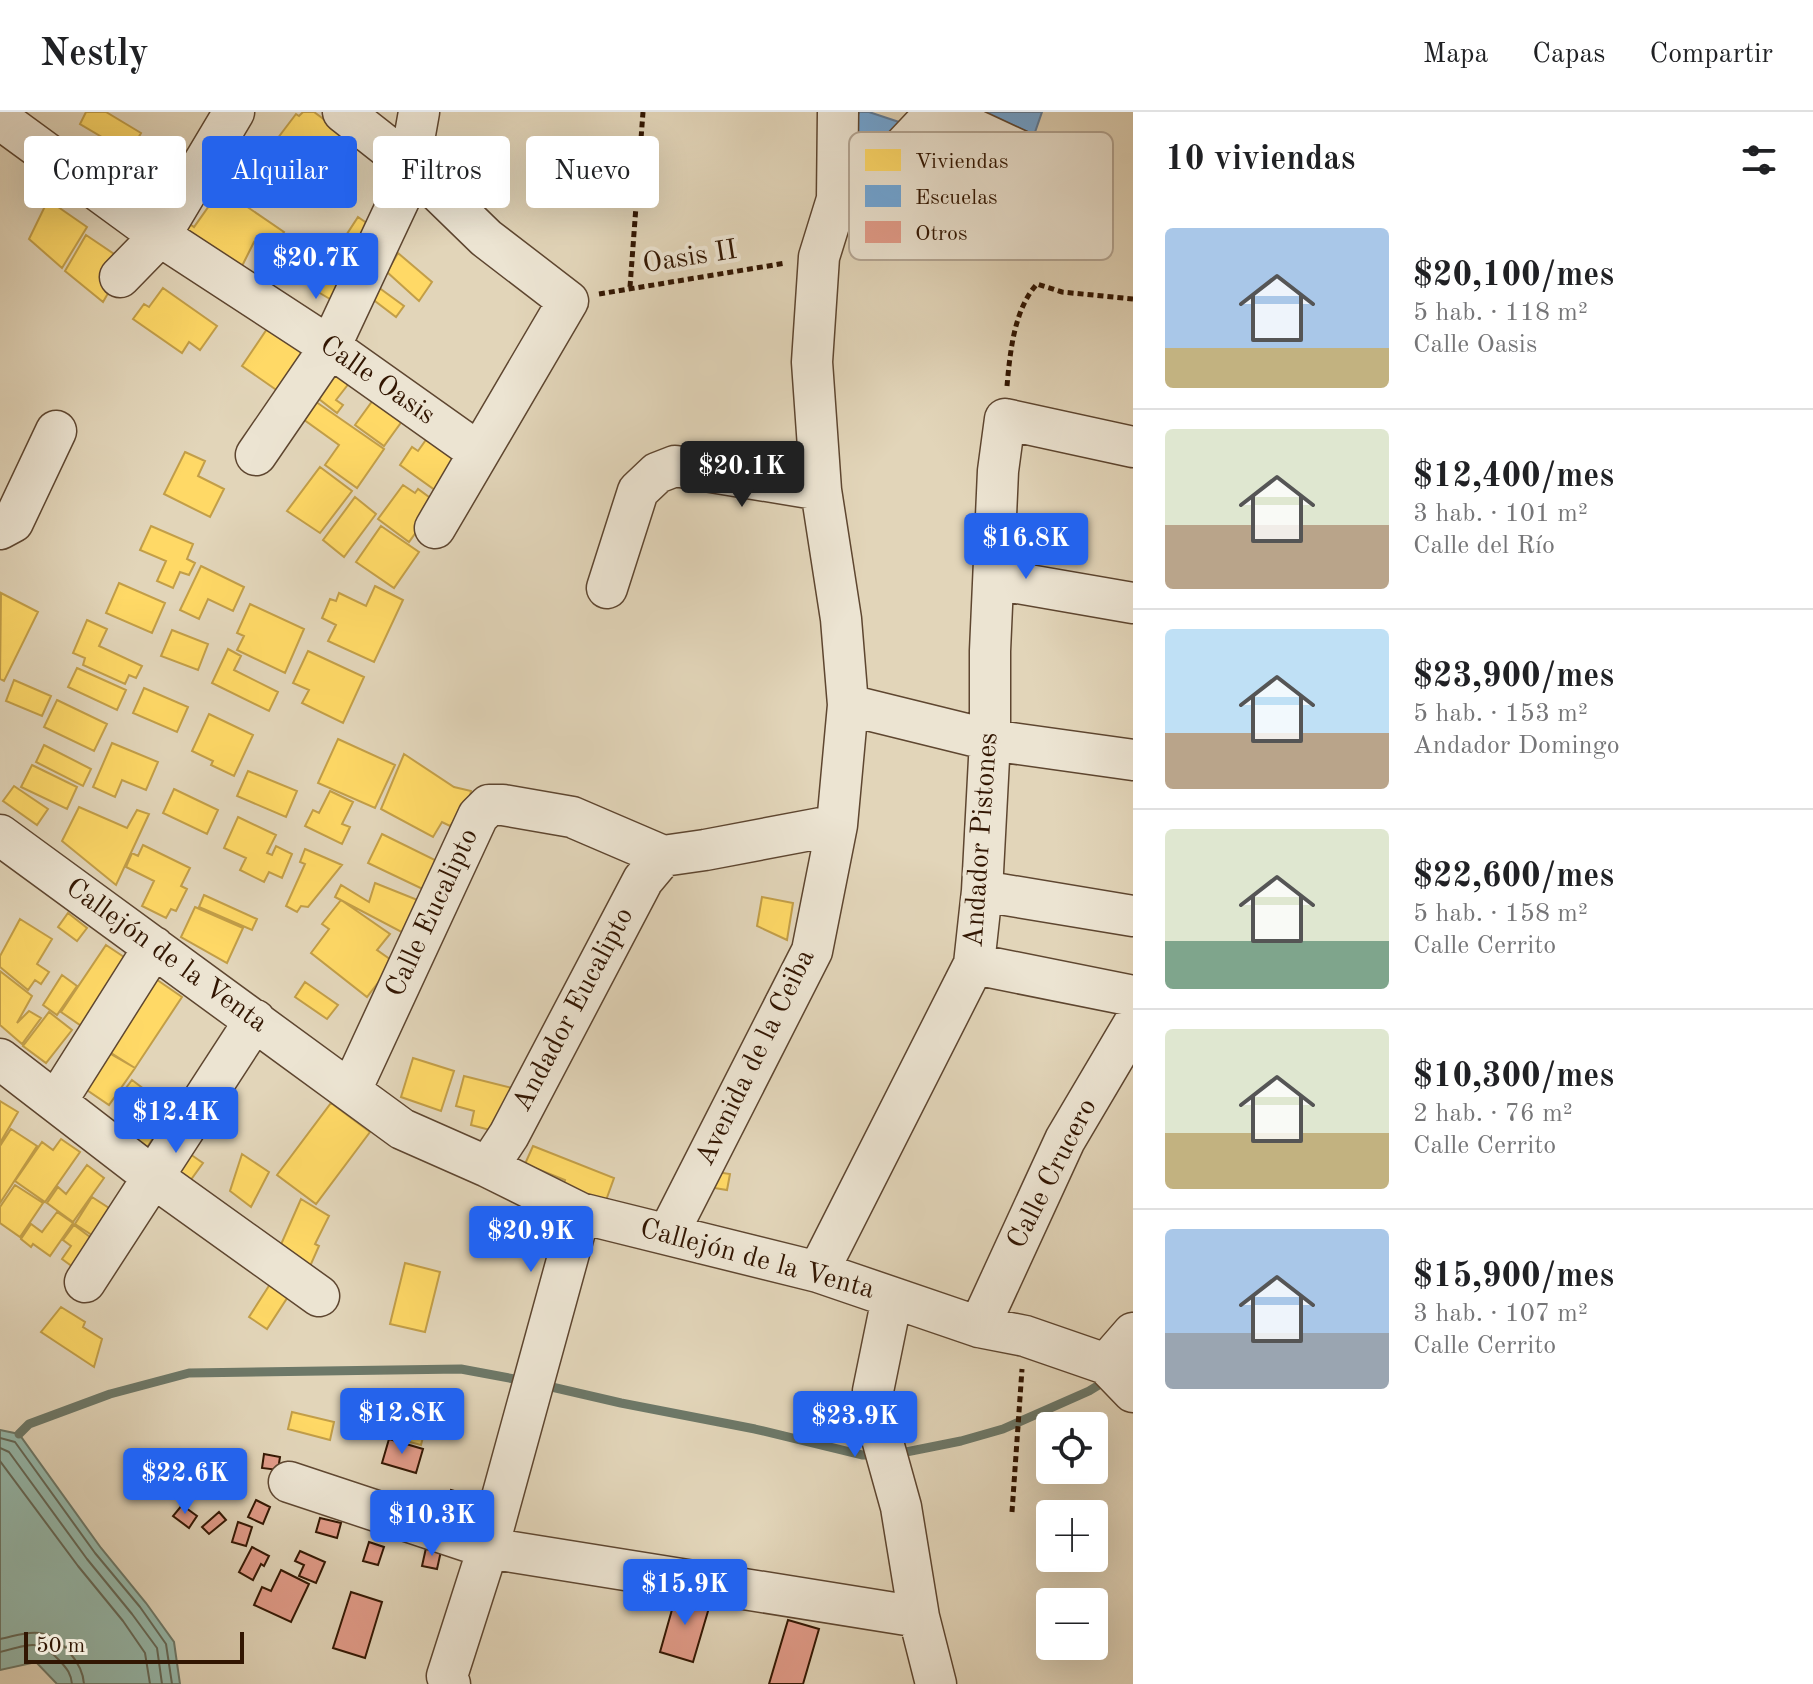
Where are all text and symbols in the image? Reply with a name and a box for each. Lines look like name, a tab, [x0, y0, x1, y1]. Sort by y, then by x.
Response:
text: Nestly	[40, 36, 149, 74]
text: Mapa	[1423, 41, 1488, 69]
text: Capas	[1532, 41, 1605, 69]
text: Compartir	[1649, 41, 1773, 69]
legend	[849, 132, 1113, 260]
chip: Comprar	[24, 136, 186, 208]
chip: Alquilar	[202, 136, 357, 208]
chip: Filtros	[373, 136, 510, 208]
chip: Nuevo	[526, 136, 659, 208]
icon: filters	[1737, 138, 1781, 182]
text: 10 viviendas	[1165, 143, 1355, 177]
text: Viviendas	[915, 151, 1008, 173]
text: Escuelas	[915, 187, 998, 209]
text: Otros	[915, 223, 968, 245]
pin: $20.7K	[251, 233, 381, 301]
street label: Oasis II	[641, 237, 739, 279]
text: $20.7K	[272, 246, 360, 272]
text: $20,100/mes	[1413, 259, 1614, 293]
icon: home	[1229, 260, 1325, 356]
text: 5 hab. · 118 m²	[1413, 300, 1588, 326]
street label: Calle Oasis	[314, 331, 440, 431]
text: Calle Oasis	[1413, 332, 1537, 358]
pin: $20.1K	[677, 441, 807, 509]
text: $20.1K	[698, 454, 786, 480]
text: $12,400/mes	[1413, 460, 1614, 494]
icon: home	[1229, 461, 1325, 557]
text: 3 hab. · 101 m²	[1413, 501, 1588, 527]
pin: $16.8K	[961, 513, 1091, 581]
text: $16.8K	[982, 526, 1070, 552]
text: Calle del Río	[1413, 533, 1555, 559]
text: $23,900/mes	[1413, 660, 1614, 694]
icon: home	[1229, 661, 1325, 757]
text: 5 hab. · 153 m²	[1413, 701, 1588, 727]
street label: Andador Pistones	[961, 732, 1003, 948]
text: Andador Domingo	[1413, 733, 1620, 759]
street label: Calle Eucalipto	[382, 825, 484, 1001]
text: $22,600/mes	[1413, 860, 1614, 894]
icon: home	[1229, 861, 1325, 957]
street label: Callejón de la Venta	[60, 874, 272, 1038]
text: 5 hab. · 158 m²	[1413, 901, 1588, 927]
street label: Andador Eucalipto	[508, 903, 640, 1117]
text: Calle Cerrito	[1413, 933, 1556, 959]
street label: Avenida de la Ceiba	[691, 945, 821, 1171]
text: $10,300/mes	[1413, 1060, 1614, 1094]
icon: home	[1229, 1061, 1325, 1157]
pin: $12.4K	[111, 1087, 241, 1155]
street label: Calle Crucero	[1003, 1095, 1103, 1253]
text: $12.4K	[132, 1100, 220, 1126]
text: 2 hab. · 76 m²	[1413, 1101, 1573, 1127]
text: Calle Cerrito	[1413, 1133, 1556, 1159]
pin: $20.9K	[466, 1206, 596, 1274]
street label: Callejón de la Venta	[637, 1215, 877, 1305]
text: $20.9K	[487, 1219, 575, 1245]
text: $15,900/mes	[1413, 1260, 1614, 1294]
icon: home	[1229, 1261, 1325, 1357]
text: 3 hab. · 107 m²	[1413, 1301, 1588, 1327]
text: Calle Cerrito	[1413, 1333, 1556, 1359]
pin: $12.8K	[337, 1388, 467, 1456]
pin: $23.9K	[790, 1391, 920, 1459]
text: $12.8K	[358, 1401, 446, 1427]
text: $23.9K	[811, 1404, 899, 1430]
map controls	[1036, 1412, 1108, 1660]
button: locate	[1036, 1412, 1108, 1484]
pin: $22.6K	[120, 1448, 250, 1516]
text: $22.6K	[141, 1461, 229, 1487]
pin: $10.3K	[367, 1490, 497, 1558]
button: +	[1036, 1500, 1108, 1572]
text: $10.3K	[388, 1503, 476, 1529]
pin: $15.9K	[620, 1559, 750, 1627]
text: $15.9K	[641, 1572, 729, 1598]
button: −	[1036, 1588, 1108, 1660]
scale bar	[24, 1628, 244, 1664]
text: 50 m	[36, 1635, 85, 1657]

